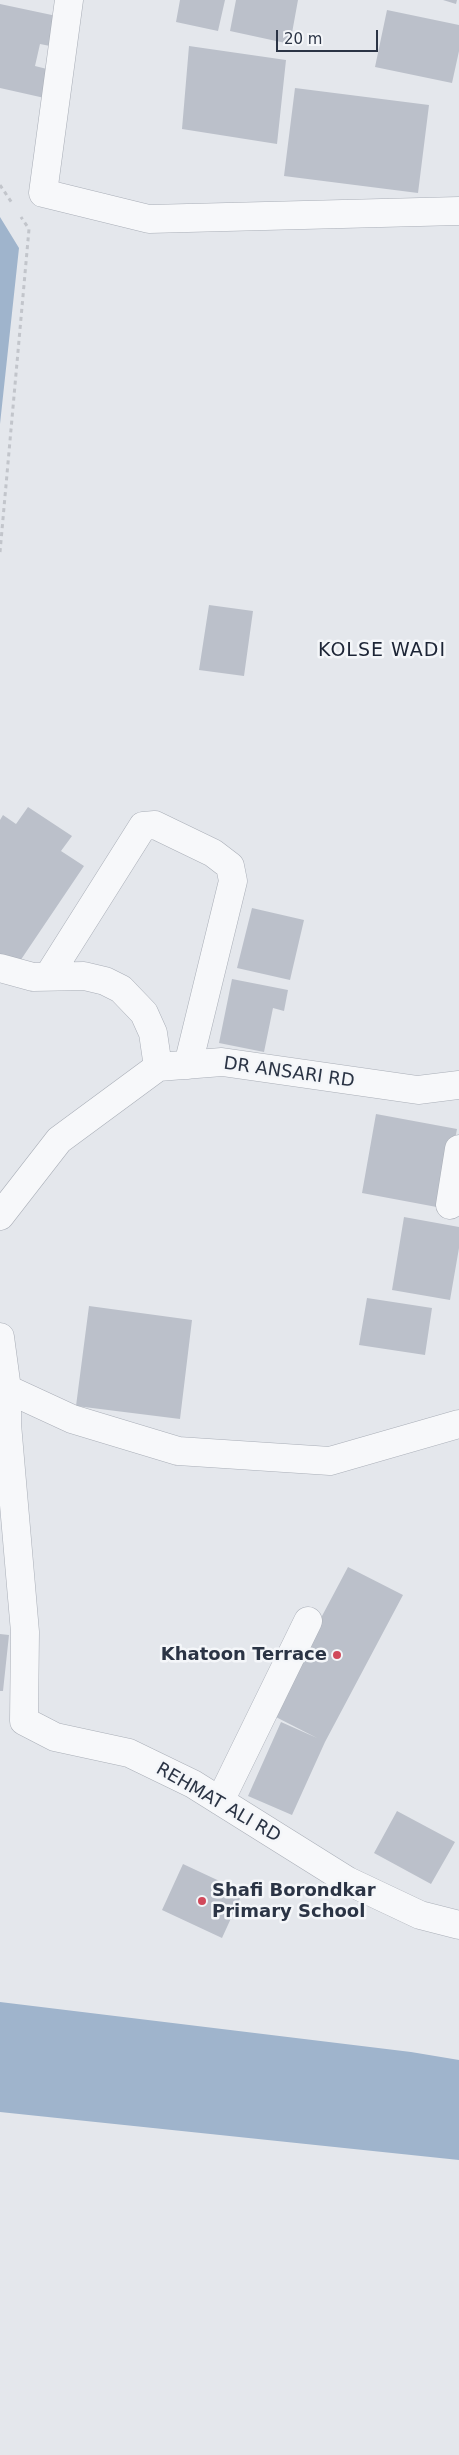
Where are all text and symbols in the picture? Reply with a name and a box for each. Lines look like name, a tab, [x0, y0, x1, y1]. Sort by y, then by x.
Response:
scale bar	[279, 20, 382, 52]
text: 20 m	[284, 30, 322, 48]
district label: KOLSE WADI	[317, 640, 447, 662]
street label: DR ANSARI RD	[222, 1053, 356, 1093]
place label: Khatoon Terrace	[161, 1644, 327, 1666]
marker: Khatoon Terrace	[331, 1649, 343, 1661]
street label: REHMAT ALI RD	[152, 1759, 284, 1847]
place label: Shafi Borondkar Primary School	[212, 1880, 376, 1922]
marker: Shafi Borondkar Primary School	[196, 1895, 208, 1907]

